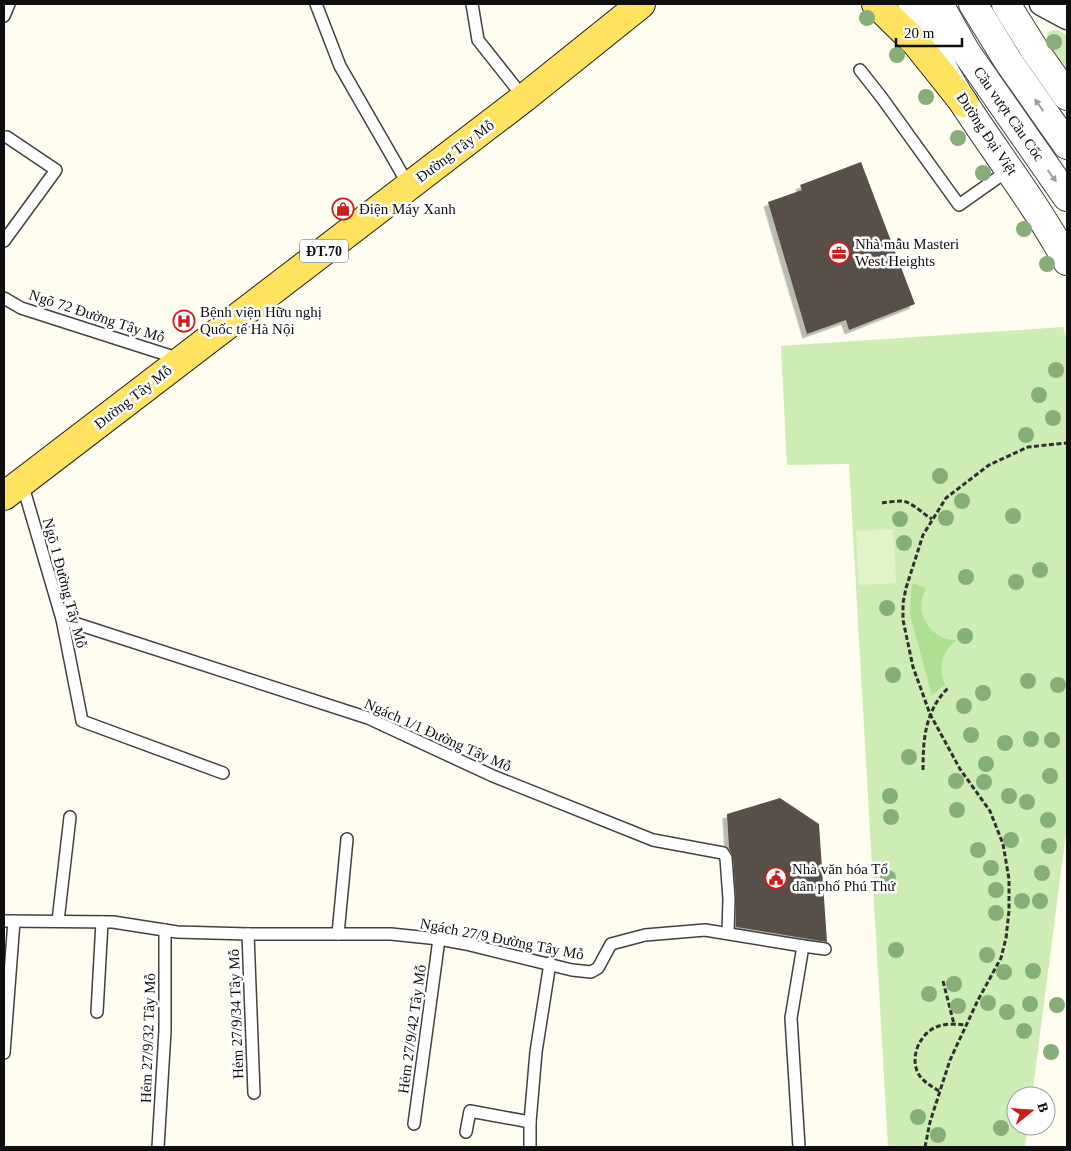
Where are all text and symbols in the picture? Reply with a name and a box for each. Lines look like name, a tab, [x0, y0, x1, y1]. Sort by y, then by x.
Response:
scale bar	[896, 15, 962, 47]
text: 20 m	[904, 25, 935, 41]
street label: Cầu vượt Cầu Cốc	[970, 64, 1048, 165]
street label: Đường Đại Việt	[954, 90, 1021, 179]
one-way arrow	[1034, 98, 1044, 112]
street label: Đường Tây Mỗ	[413, 117, 497, 185]
one-way arrow	[1047, 169, 1057, 183]
shop icon: Điện Máy Xanh	[331, 197, 355, 221]
place label: Điện Máy Xanh	[359, 201, 456, 217]
place label: Nhà mẫu Masteri West Heights	[855, 236, 959, 269]
road number: ĐT.70	[300, 240, 348, 262]
office icon: Nhà mẫu Masteri West Heights	[827, 241, 851, 265]
street label: Ngõ 72 Đường Tây Mỗ	[27, 287, 167, 345]
place label: Bệnh viện Hữu nghị Quốc tế Hà Nội	[200, 304, 322, 337]
hospital icon: Bệnh viện Hữu nghị Quốc tế Hà Nội	[172, 309, 196, 333]
street label: Đường Tây Mỗ	[91, 362, 175, 432]
street label: Ngõ 1 Đường Tây Mỗ	[40, 516, 90, 650]
street label: Ngách 1/1 Đường Tây Mỗ	[362, 695, 514, 775]
place label: Nhà văn hóa Tổ dân phố Phú Thứ	[792, 861, 896, 894]
public building icon: Nhà văn hóa Tổ dân phố Phú Thứ	[764, 866, 788, 890]
street label: Ngách 27/9 Đường Tây Mỗ	[419, 915, 585, 963]
street label: Hẻm 27/9/34 Tây Mỗ	[226, 949, 246, 1079]
street label: Hẻm 27/9/42 Tây Mỗ	[395, 963, 429, 1095]
street label: Hẻm 27/9/32 Tây Mỗ	[138, 973, 158, 1103]
north arrow	[1006, 1086, 1056, 1136]
text: B	[1034, 1101, 1051, 1114]

